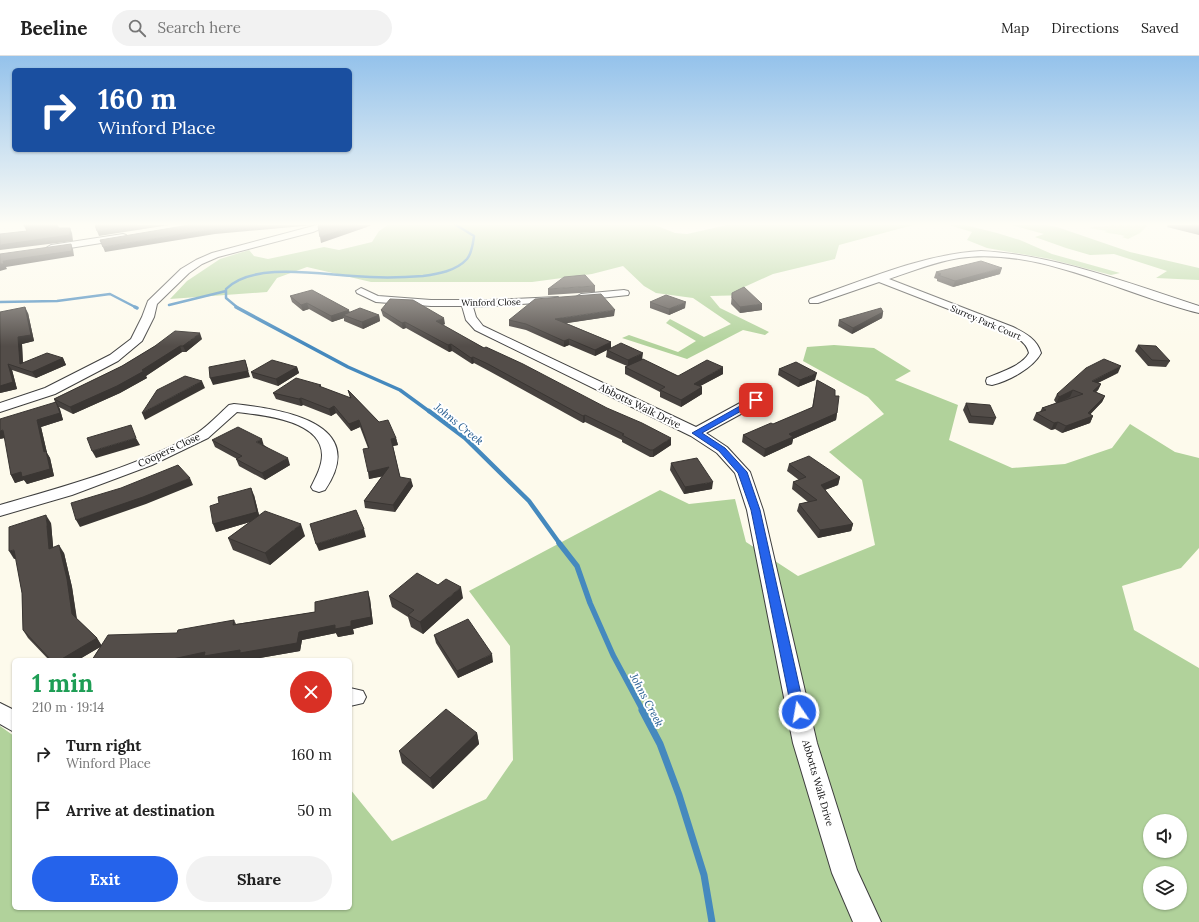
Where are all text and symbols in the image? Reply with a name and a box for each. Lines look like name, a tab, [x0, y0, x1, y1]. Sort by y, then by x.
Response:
search box	[112, 10, 392, 46]
text: Beeline	[20, 16, 88, 40]
icon: search	[126, 17, 148, 39]
text: Search here	[158, 18, 241, 37]
text: Map	[1001, 19, 1029, 37]
text: Directions	[1051, 19, 1119, 37]
text: Saved	[1141, 19, 1179, 37]
text: 160 m	[98, 81, 176, 117]
icon: right	[32, 84, 84, 136]
text: Winford Place	[98, 116, 216, 139]
street label: Winford Close	[461, 296, 521, 308]
street label: Surrey Park Court	[949, 302, 1023, 342]
street label: Abbotts Walk Drive	[596, 380, 683, 432]
pin	[739, 383, 773, 417]
icon: arrive	[745, 389, 767, 411]
water label: Johns Creek	[431, 399, 486, 448]
street label: Coopers Close	[136, 430, 203, 470]
text: 1 min	[32, 668, 93, 699]
water label: Johns Creek	[627, 670, 667, 730]
button: close	[290, 671, 332, 713]
position arrow	[778, 691, 820, 733]
text: 210 m · 19:14	[32, 699, 104, 716]
text: Turn right	[66, 736, 142, 755]
street label: Abbotts Walk Drive	[799, 737, 837, 828]
icon: right	[32, 743, 54, 765]
text: 160 m	[291, 745, 332, 764]
text: Winford Place	[66, 755, 151, 772]
icon: arrive	[32, 799, 54, 821]
text: Arrive at destination	[66, 801, 215, 820]
text: 50 m	[297, 801, 332, 820]
map controls	[1143, 814, 1187, 910]
button: sound	[1143, 814, 1187, 858]
button: Exit	[32, 856, 178, 902]
button: Share	[186, 856, 332, 902]
button: layers	[1143, 866, 1187, 910]

